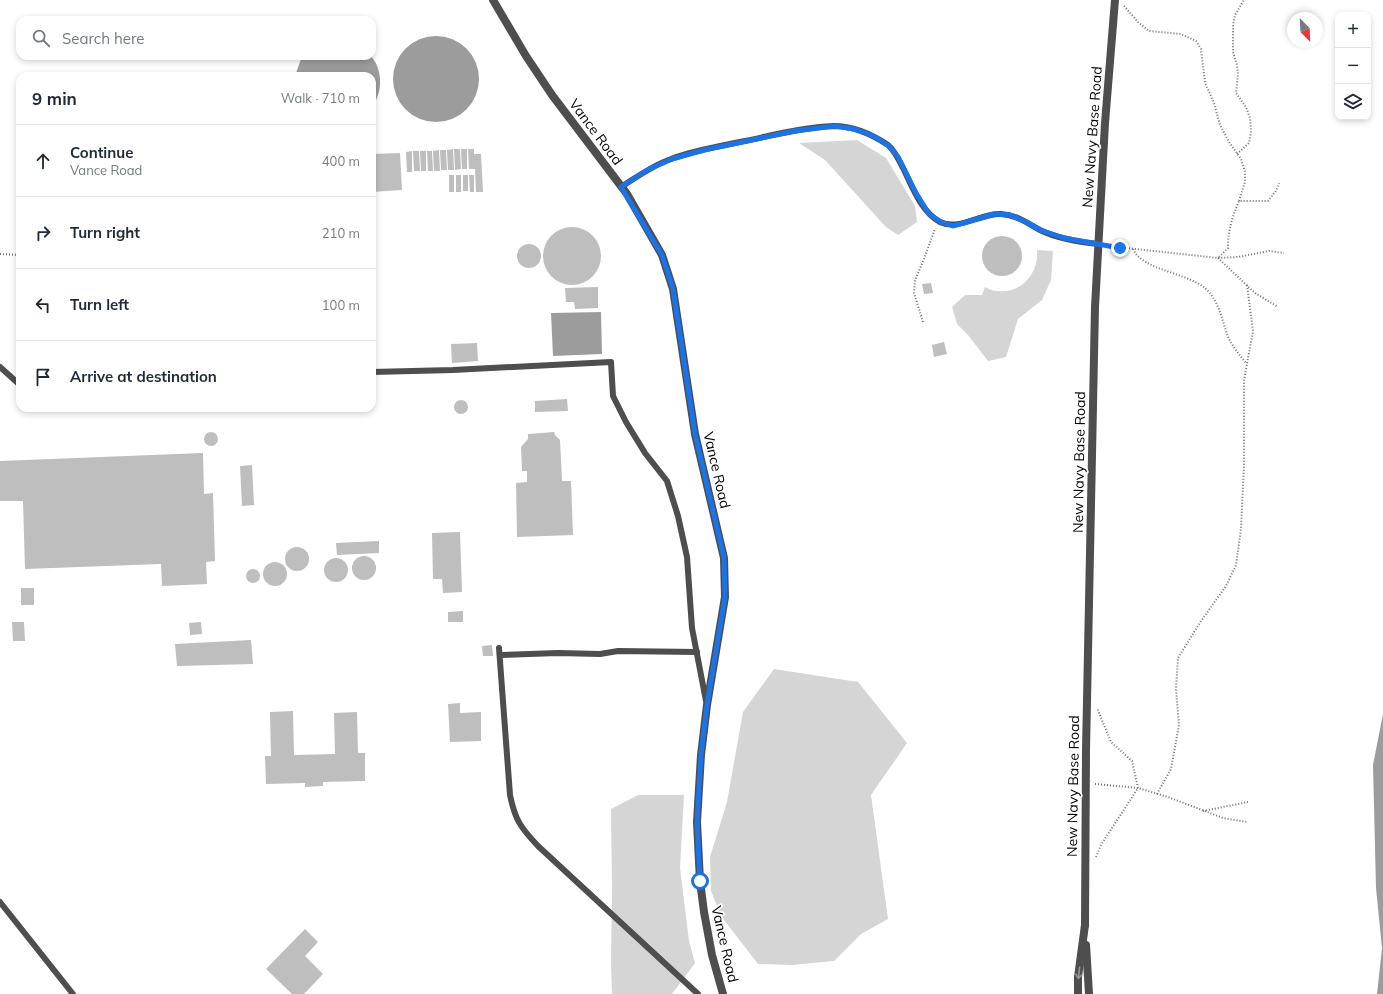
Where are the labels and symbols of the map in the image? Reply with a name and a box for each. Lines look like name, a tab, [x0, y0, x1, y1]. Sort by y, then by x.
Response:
north arrow	[1287, 12, 1323, 48]
street label: New Navy Base Road	[1078, 66, 1106, 208]
street label: Vance Road	[565, 95, 627, 169]
route end	[1111, 239, 1129, 257]
street label: New Navy Base Road	[1069, 391, 1089, 533]
street label: Vance Road	[699, 430, 735, 510]
street label: New Navy Base Road	[1063, 715, 1083, 857]
route start	[691, 872, 709, 890]
street label: Vance Road	[707, 904, 743, 984]
one-way arrow	[1075, 966, 1083, 979]

